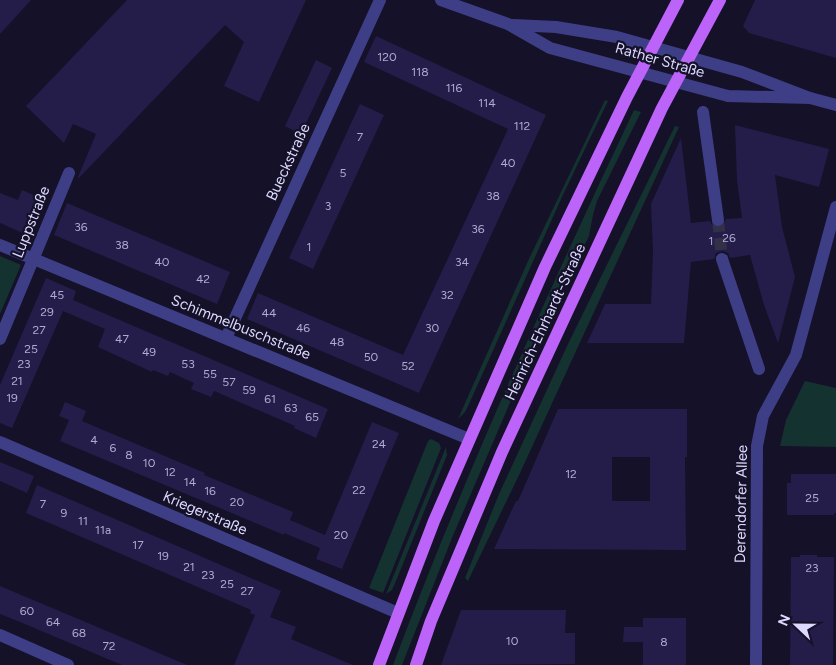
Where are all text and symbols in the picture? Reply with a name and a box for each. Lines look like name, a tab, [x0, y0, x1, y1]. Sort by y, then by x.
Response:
street label: Rather Straße	[613, 39, 707, 81]
house number: 120	[377, 50, 397, 64]
house number: 118	[411, 65, 429, 79]
house number: 116	[446, 81, 463, 95]
house number: 114	[478, 96, 496, 110]
house number: 112	[514, 119, 530, 133]
street label: Bueckstraße	[262, 121, 314, 203]
house number: 7	[357, 130, 364, 144]
house number: 40	[500, 156, 516, 170]
house number: 5	[340, 166, 347, 180]
street label: Luppstraße	[8, 183, 54, 261]
house number: 38	[486, 189, 500, 203]
house number: 3	[325, 199, 331, 213]
house number: 36	[74, 220, 88, 234]
house number: 36	[471, 222, 485, 236]
house number: 26	[722, 231, 736, 245]
house number: 1	[709, 234, 713, 248]
house number: 38	[115, 238, 129, 252]
house number: 1	[307, 240, 311, 254]
street label: Heinrich-Ehrhardt-Straße	[501, 241, 589, 403]
house number: 40	[154, 255, 170, 269]
house number: 34	[455, 255, 470, 269]
house number: 42	[196, 272, 210, 286]
house number: 45	[50, 288, 64, 302]
house number: 32	[440, 288, 454, 302]
street label: Schimmelbuschstraße	[169, 291, 313, 363]
house number: 29	[40, 305, 54, 319]
house number: 44	[262, 306, 277, 320]
house number: 46	[296, 321, 310, 335]
house number: 30	[425, 321, 439, 335]
house number: 27	[32, 323, 46, 337]
house number: 47	[115, 332, 129, 346]
house number: 48	[330, 335, 344, 349]
house number: 25	[24, 342, 38, 356]
house number: 49	[142, 345, 156, 359]
house number: 50	[364, 350, 379, 364]
house number: 23	[17, 357, 31, 371]
house number: 53	[181, 357, 195, 371]
house number: 52	[401, 359, 415, 373]
house number: 55	[203, 367, 217, 381]
house number: 21	[11, 374, 23, 388]
house number: 57	[222, 375, 236, 389]
house number: 59	[242, 383, 256, 397]
house number: 19	[6, 391, 18, 405]
house number: 61	[264, 392, 276, 406]
house number: 63	[284, 401, 298, 415]
house number: 65	[305, 410, 319, 424]
house number: 4	[90, 433, 98, 447]
house number: 24	[372, 437, 387, 451]
house number: 6	[110, 441, 117, 455]
street label: Derendorfer Allee	[731, 445, 751, 563]
house number: 8	[125, 448, 133, 462]
house number: 10	[143, 456, 156, 470]
house number: 12	[164, 465, 176, 479]
house number: 12	[565, 467, 577, 481]
house number: 14	[184, 475, 197, 489]
house number: 22	[352, 483, 366, 497]
house number: 16	[204, 484, 216, 498]
street label: Kriegerstraße	[160, 487, 250, 539]
house number: 25	[805, 491, 819, 505]
house number: 20	[230, 495, 245, 509]
house number: 7	[40, 497, 47, 511]
house number: 9	[61, 506, 68, 520]
house number: 11	[78, 514, 88, 528]
house number: 11a	[95, 523, 111, 537]
house number: 20	[334, 528, 349, 542]
house number: 17	[132, 538, 144, 552]
house number: 19	[157, 549, 169, 563]
house number: 21	[183, 560, 195, 574]
house number: 23	[805, 561, 819, 575]
house number: 23	[201, 568, 215, 582]
house number: 25	[220, 577, 234, 591]
house number: 27	[240, 584, 254, 598]
north arrow	[771, 600, 821, 650]
house number: 60	[20, 604, 35, 618]
text: N	[775, 612, 794, 629]
house number: 64	[46, 615, 61, 629]
house number: 68	[72, 626, 86, 640]
house number: 10	[506, 634, 519, 648]
house number: 8	[660, 635, 668, 649]
house number: 72	[102, 639, 116, 653]

